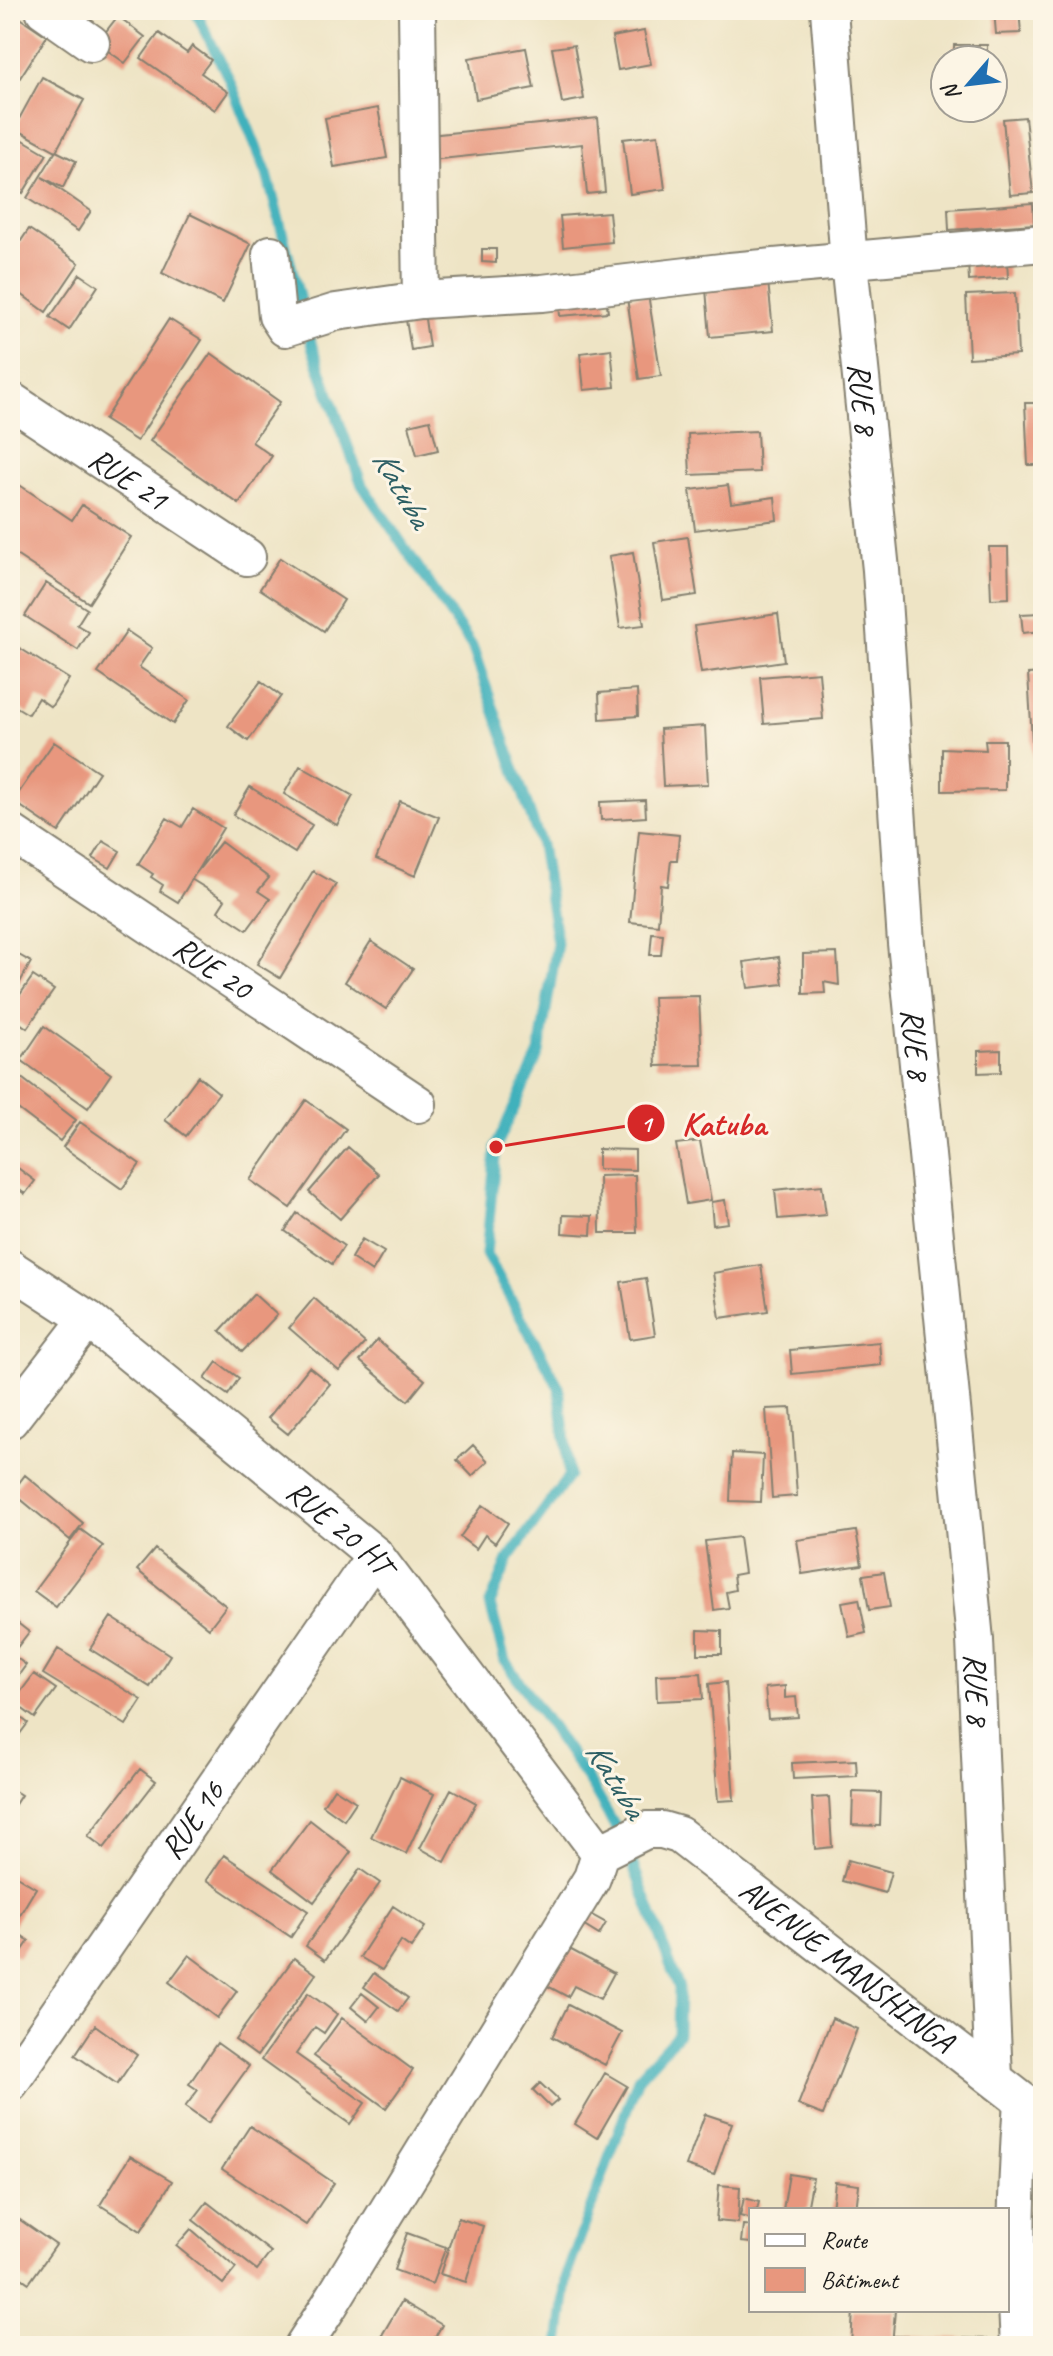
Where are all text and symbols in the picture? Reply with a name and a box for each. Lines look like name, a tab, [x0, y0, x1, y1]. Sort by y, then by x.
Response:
north arrow	[929, 44, 1009, 124]
text: N	[935, 77, 968, 106]
street label: RUE 8	[839, 361, 887, 439]
street label: RUE 21	[81, 438, 177, 521]
water label: Katuba	[363, 442, 444, 538]
street label: RUE 20	[166, 927, 262, 1010]
street label: RUE 8	[892, 1007, 940, 1085]
callout: Katuba	[626, 1094, 782, 1152]
text: Katuba	[682, 1102, 769, 1145]
text: 1	[641, 1109, 655, 1139]
street label: RUE 20 HT	[278, 1471, 407, 1588]
street label: RUE 8	[955, 1653, 999, 1729]
water label: Katuba	[576, 1733, 659, 1829]
street label: RUE 16	[151, 1772, 235, 1867]
street label: AVENUE MANSHINGA	[731, 1869, 964, 2063]
legend	[749, 2208, 1009, 2312]
text: Route	[821, 2225, 869, 2255]
text: Bâtiment	[821, 2265, 900, 2295]

